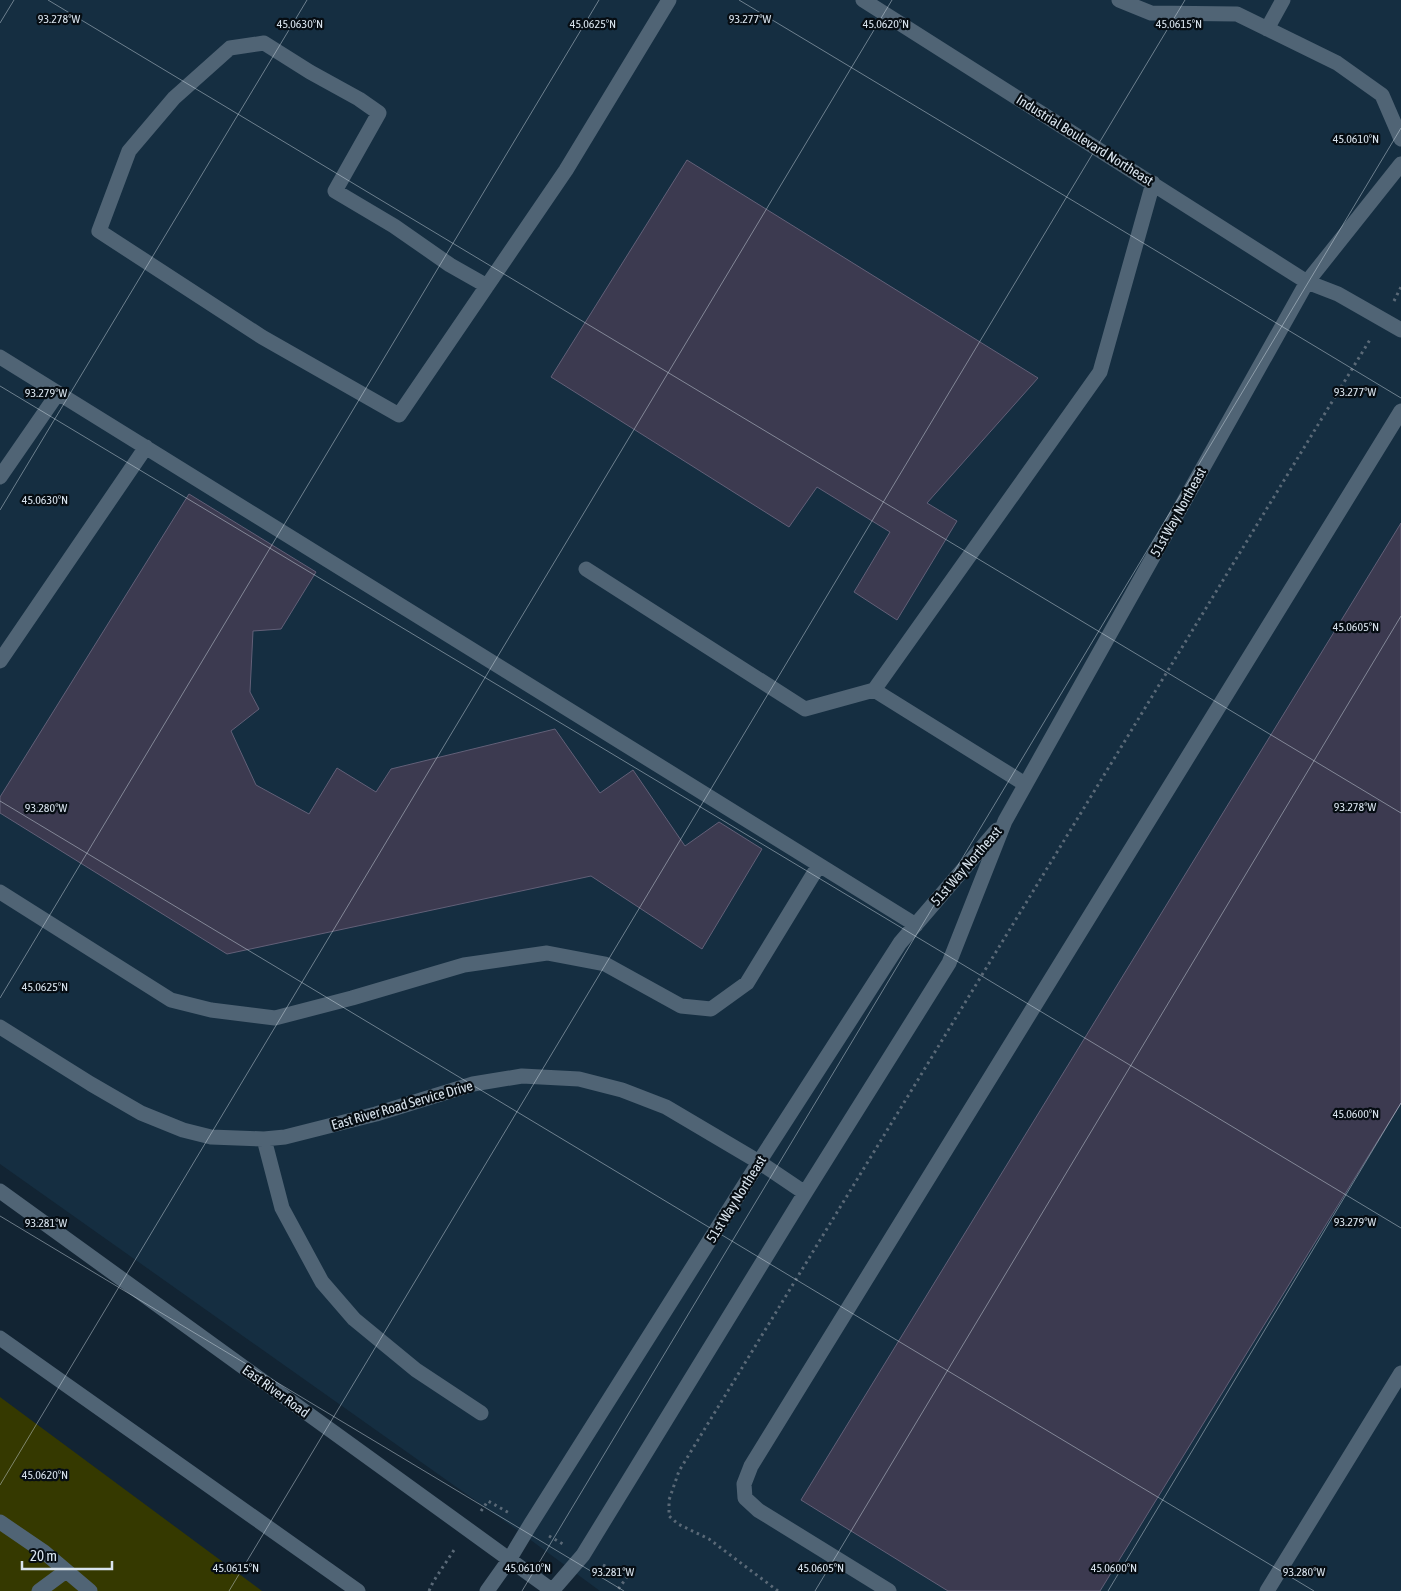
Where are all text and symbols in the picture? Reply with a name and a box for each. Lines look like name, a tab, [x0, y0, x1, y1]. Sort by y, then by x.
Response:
text: 93.278°W	[38, 12, 80, 26]
text: 93.277°W	[729, 12, 771, 26]
text: 45.0630°N	[277, 17, 323, 31]
text: 45.0625°N	[570, 17, 616, 31]
text: 45.0620°N	[863, 17, 909, 31]
text: 45.0615°N	[1156, 17, 1202, 31]
street label: Industrial Boulevard Northeast	[1014, 91, 1156, 189]
text: 45.0610°N	[1333, 132, 1379, 146]
text: 93.277°W	[1334, 385, 1376, 399]
text: 93.279°W	[25, 386, 67, 400]
street label: 51st Way Northeast	[1147, 465, 1209, 559]
text: 45.0630°N	[22, 493, 68, 507]
text: 45.0605°N	[1333, 620, 1379, 634]
text: 93.278°W	[1334, 800, 1376, 814]
text: 93.280°W	[25, 801, 67, 815]
street label: 51st Way Northeast	[927, 823, 1005, 909]
text: 45.0625°N	[22, 980, 68, 994]
street label: East River Road Service Drive	[330, 1077, 474, 1133]
text: 45.0600°N	[1333, 1107, 1379, 1121]
street label: 51st Way Northeast	[703, 1153, 769, 1245]
text: 93.279°W	[1334, 1215, 1376, 1229]
text: 93.281°W	[25, 1216, 67, 1230]
street label: East River Road	[240, 1362, 312, 1420]
text: 45.0620°N	[22, 1468, 68, 1482]
scale bar	[22, 1538, 112, 1570]
text: 20 m	[30, 1547, 57, 1564]
text: 45.0615°N	[213, 1561, 259, 1575]
text: 45.0610°N	[505, 1561, 551, 1575]
text: 45.0605°N	[798, 1561, 844, 1575]
text: 45.0600°N	[1091, 1561, 1137, 1575]
text: 93.281°W	[592, 1565, 634, 1579]
text: 93.280°W	[1283, 1565, 1325, 1579]

